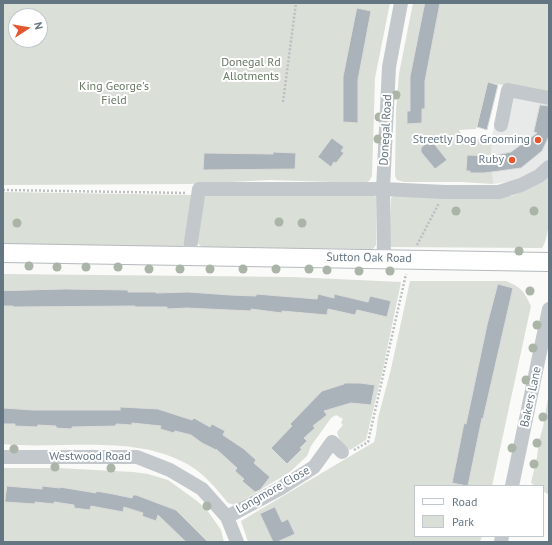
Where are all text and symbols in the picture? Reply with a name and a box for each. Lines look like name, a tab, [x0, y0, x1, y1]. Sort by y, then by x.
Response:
north arrow	[8, 8, 48, 48]
text: N	[31, 21, 46, 31]
park label: Donegal Rd Allotments	[221, 56, 281, 84]
park label: King George's Field	[79, 80, 149, 108]
street label: Donegal Road	[377, 94, 395, 166]
place label: Streetly Dog Grooming	[413, 133, 530, 147]
marker: Streetly Dog Grooming	[533, 135, 543, 145]
place label: Ruby	[479, 153, 504, 167]
marker: Ruby	[507, 155, 517, 165]
street label: Sutton Oak Road	[326, 250, 412, 266]
street label: Bakers Lane	[518, 365, 544, 429]
street label: Westwood Road	[49, 450, 131, 464]
street label: Longmore Close	[234, 463, 312, 517]
legend	[414, 485, 544, 537]
text: Road	[452, 494, 477, 509]
text: Park	[452, 514, 474, 529]

